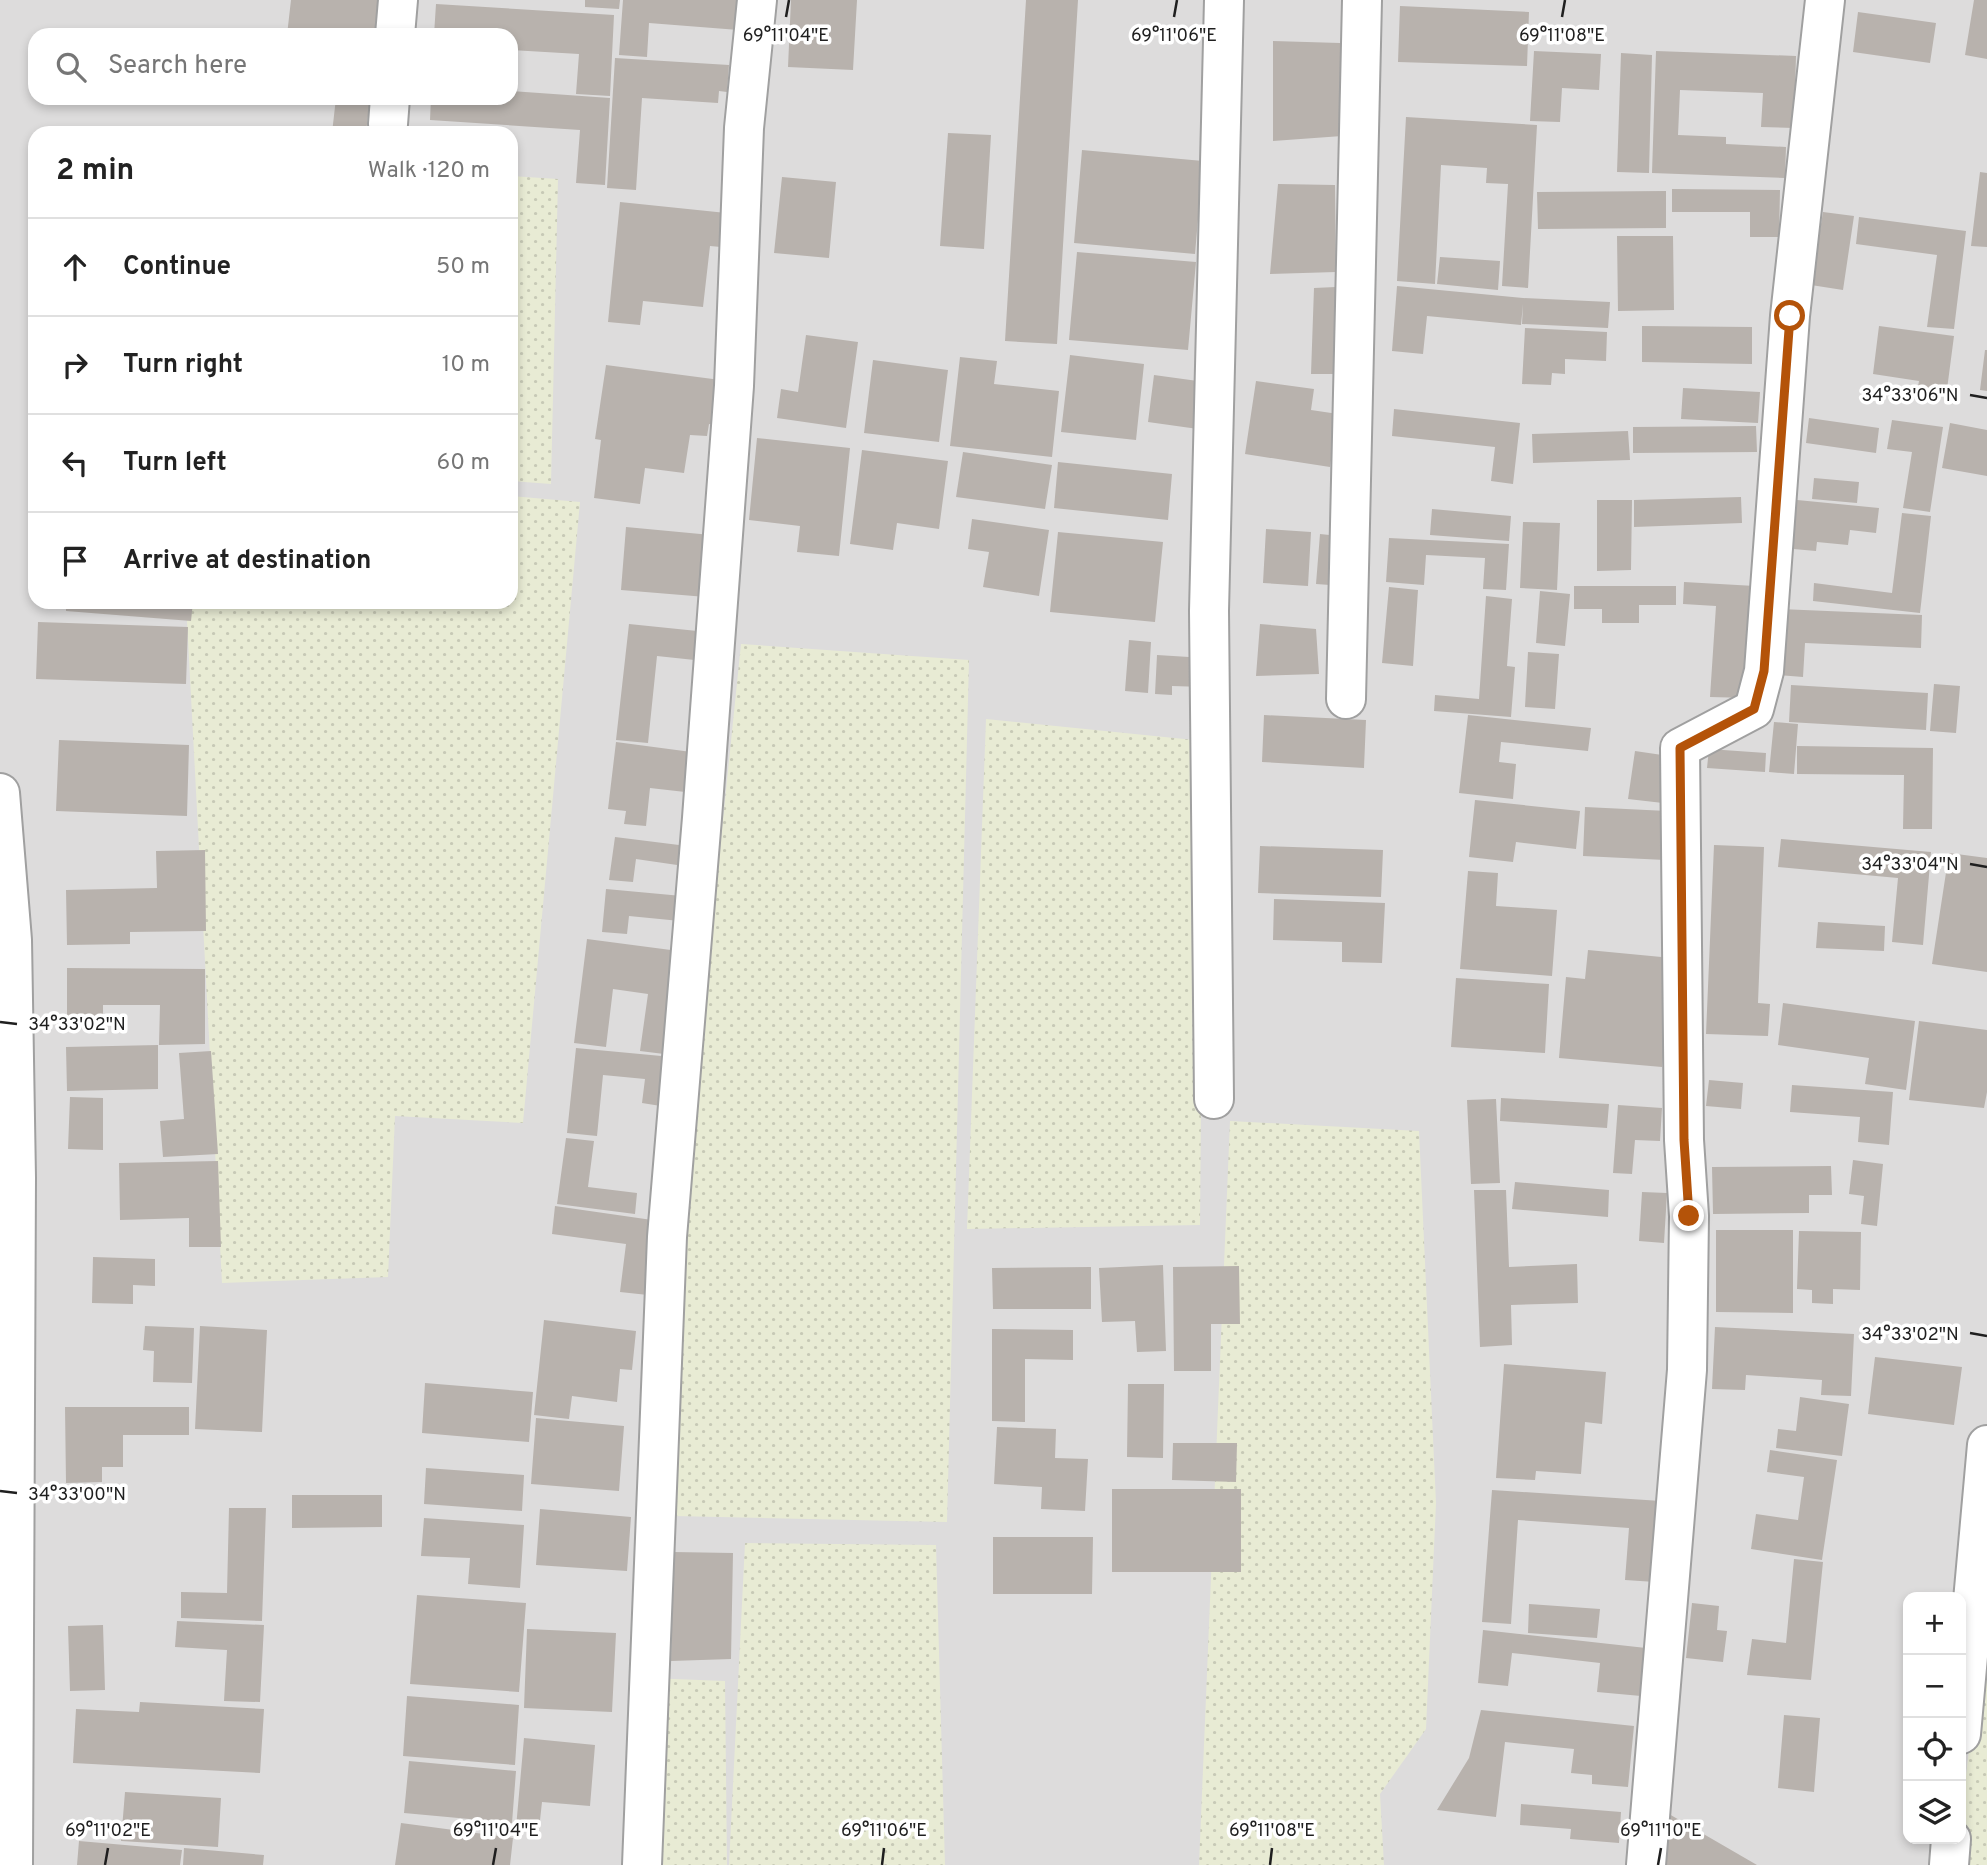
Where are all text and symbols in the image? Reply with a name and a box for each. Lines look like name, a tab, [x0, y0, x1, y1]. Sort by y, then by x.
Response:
text: 69°11'04"E	[743, 25, 829, 48]
text: 69°11'06"E	[1131, 25, 1217, 48]
text: 69°11'08"E	[1519, 25, 1605, 48]
search box	[28, 28, 518, 105]
icon: search	[52, 48, 90, 86]
text: Search here	[108, 50, 247, 83]
text: 2 min	[56, 153, 134, 190]
text: Walk · 120 m	[368, 157, 490, 186]
icon: ahead	[56, 248, 94, 286]
text: Continue	[123, 251, 231, 284]
text: 50 m	[436, 253, 490, 282]
route start	[1774, 300, 1805, 331]
icon: right	[56, 346, 94, 384]
text: Turn right	[123, 349, 243, 382]
text: 10 m	[442, 351, 490, 380]
text: 34°33'06"N	[1861, 385, 1959, 408]
icon: left	[56, 444, 94, 482]
text: Turn left	[123, 447, 227, 480]
text: 60 m	[437, 449, 490, 478]
icon: arrive	[56, 542, 94, 580]
text: Arrive at destination	[123, 545, 371, 578]
text: 34°33'04"N	[1861, 854, 1959, 877]
text: 34°33'02"N	[28, 1014, 126, 1037]
route end	[1673, 1200, 1704, 1231]
text: 34°33'02"N	[1861, 1324, 1959, 1347]
text: 34°33'00"N	[28, 1484, 126, 1507]
map controls	[1903, 1592, 1966, 1844]
button: +	[1903, 1592, 1966, 1655]
button: −	[1903, 1655, 1966, 1718]
button: locate	[1903, 1718, 1966, 1781]
button: layers	[1903, 1781, 1966, 1844]
text: 69°11'02"E	[65, 1820, 151, 1843]
text: 69°11'04"E	[453, 1820, 539, 1843]
text: 69°11'06"E	[841, 1820, 927, 1843]
text: 69°11'08"E	[1229, 1820, 1315, 1843]
text: 69°11'10"E	[1620, 1820, 1702, 1843]

